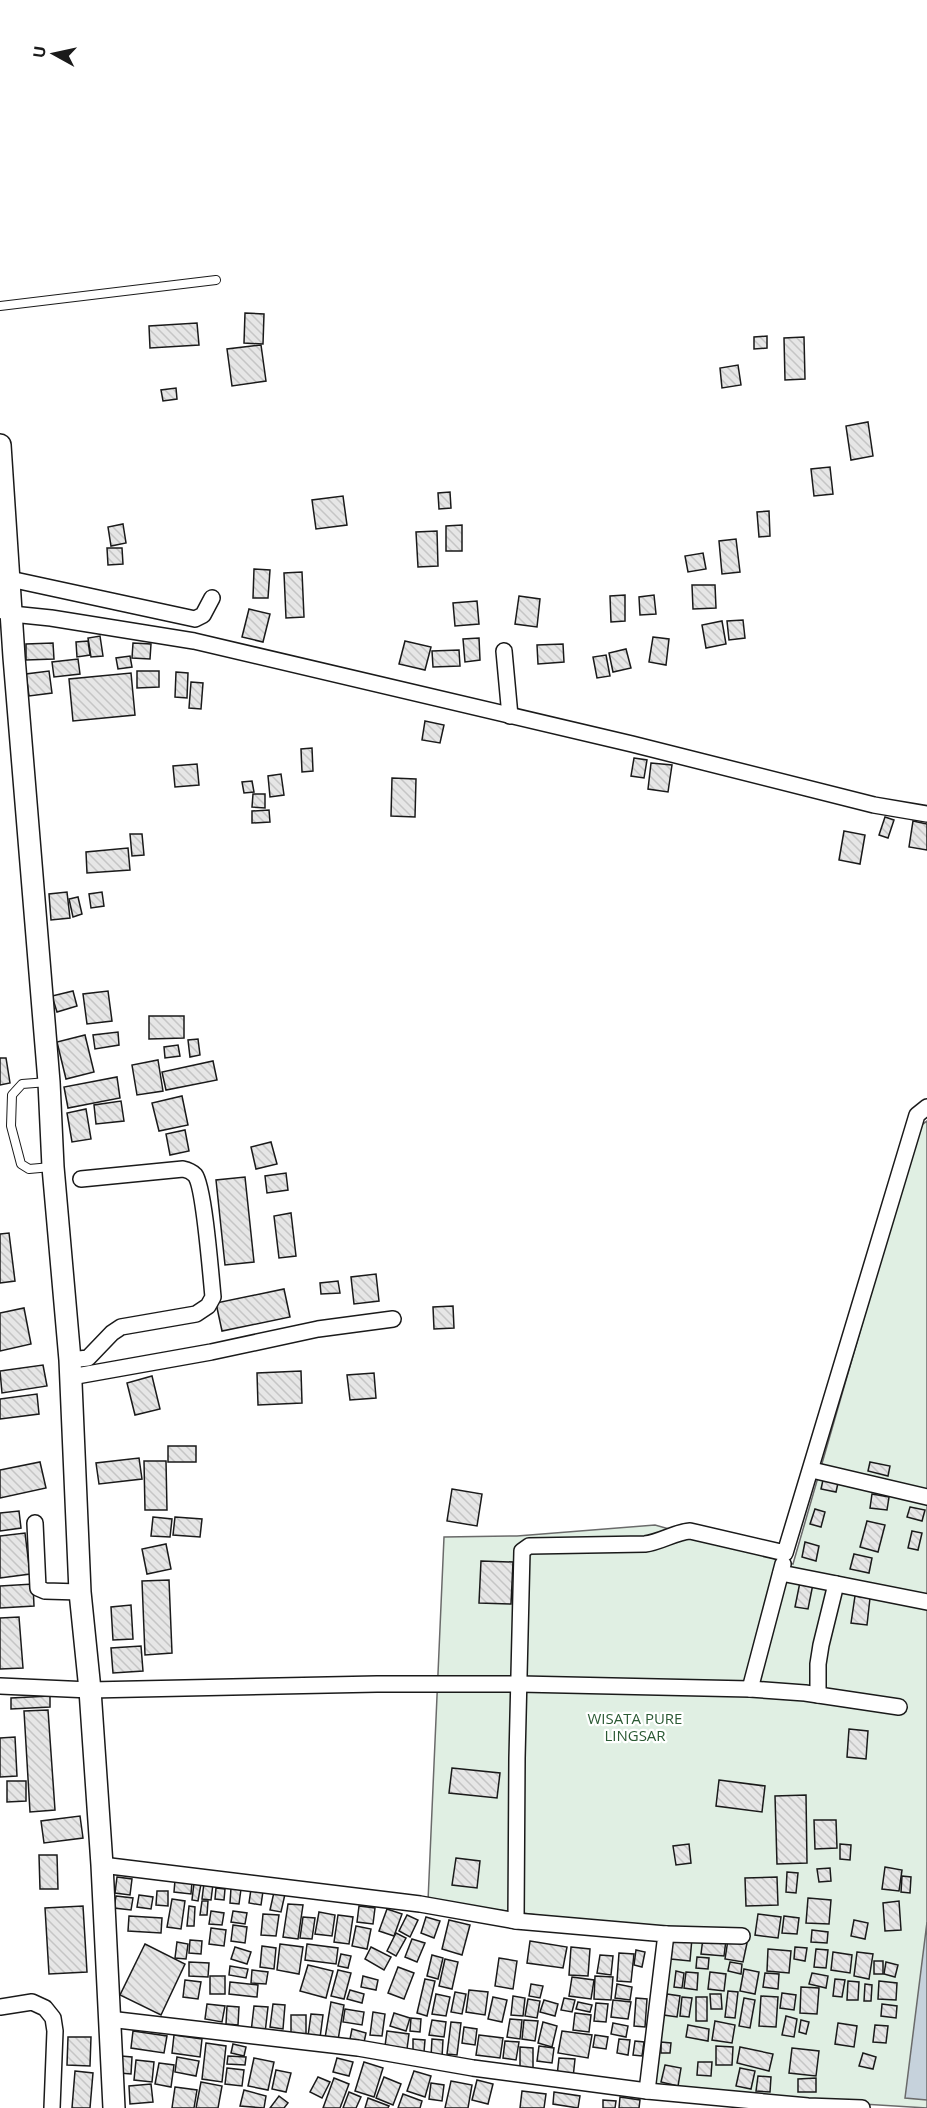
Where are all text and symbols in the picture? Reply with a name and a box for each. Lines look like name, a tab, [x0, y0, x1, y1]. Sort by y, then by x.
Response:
north arrow	[24, 24, 84, 84]
text: U	[27, 44, 51, 59]
park label: WISATA PURE LINGSAR	[588, 1708, 682, 1745]

